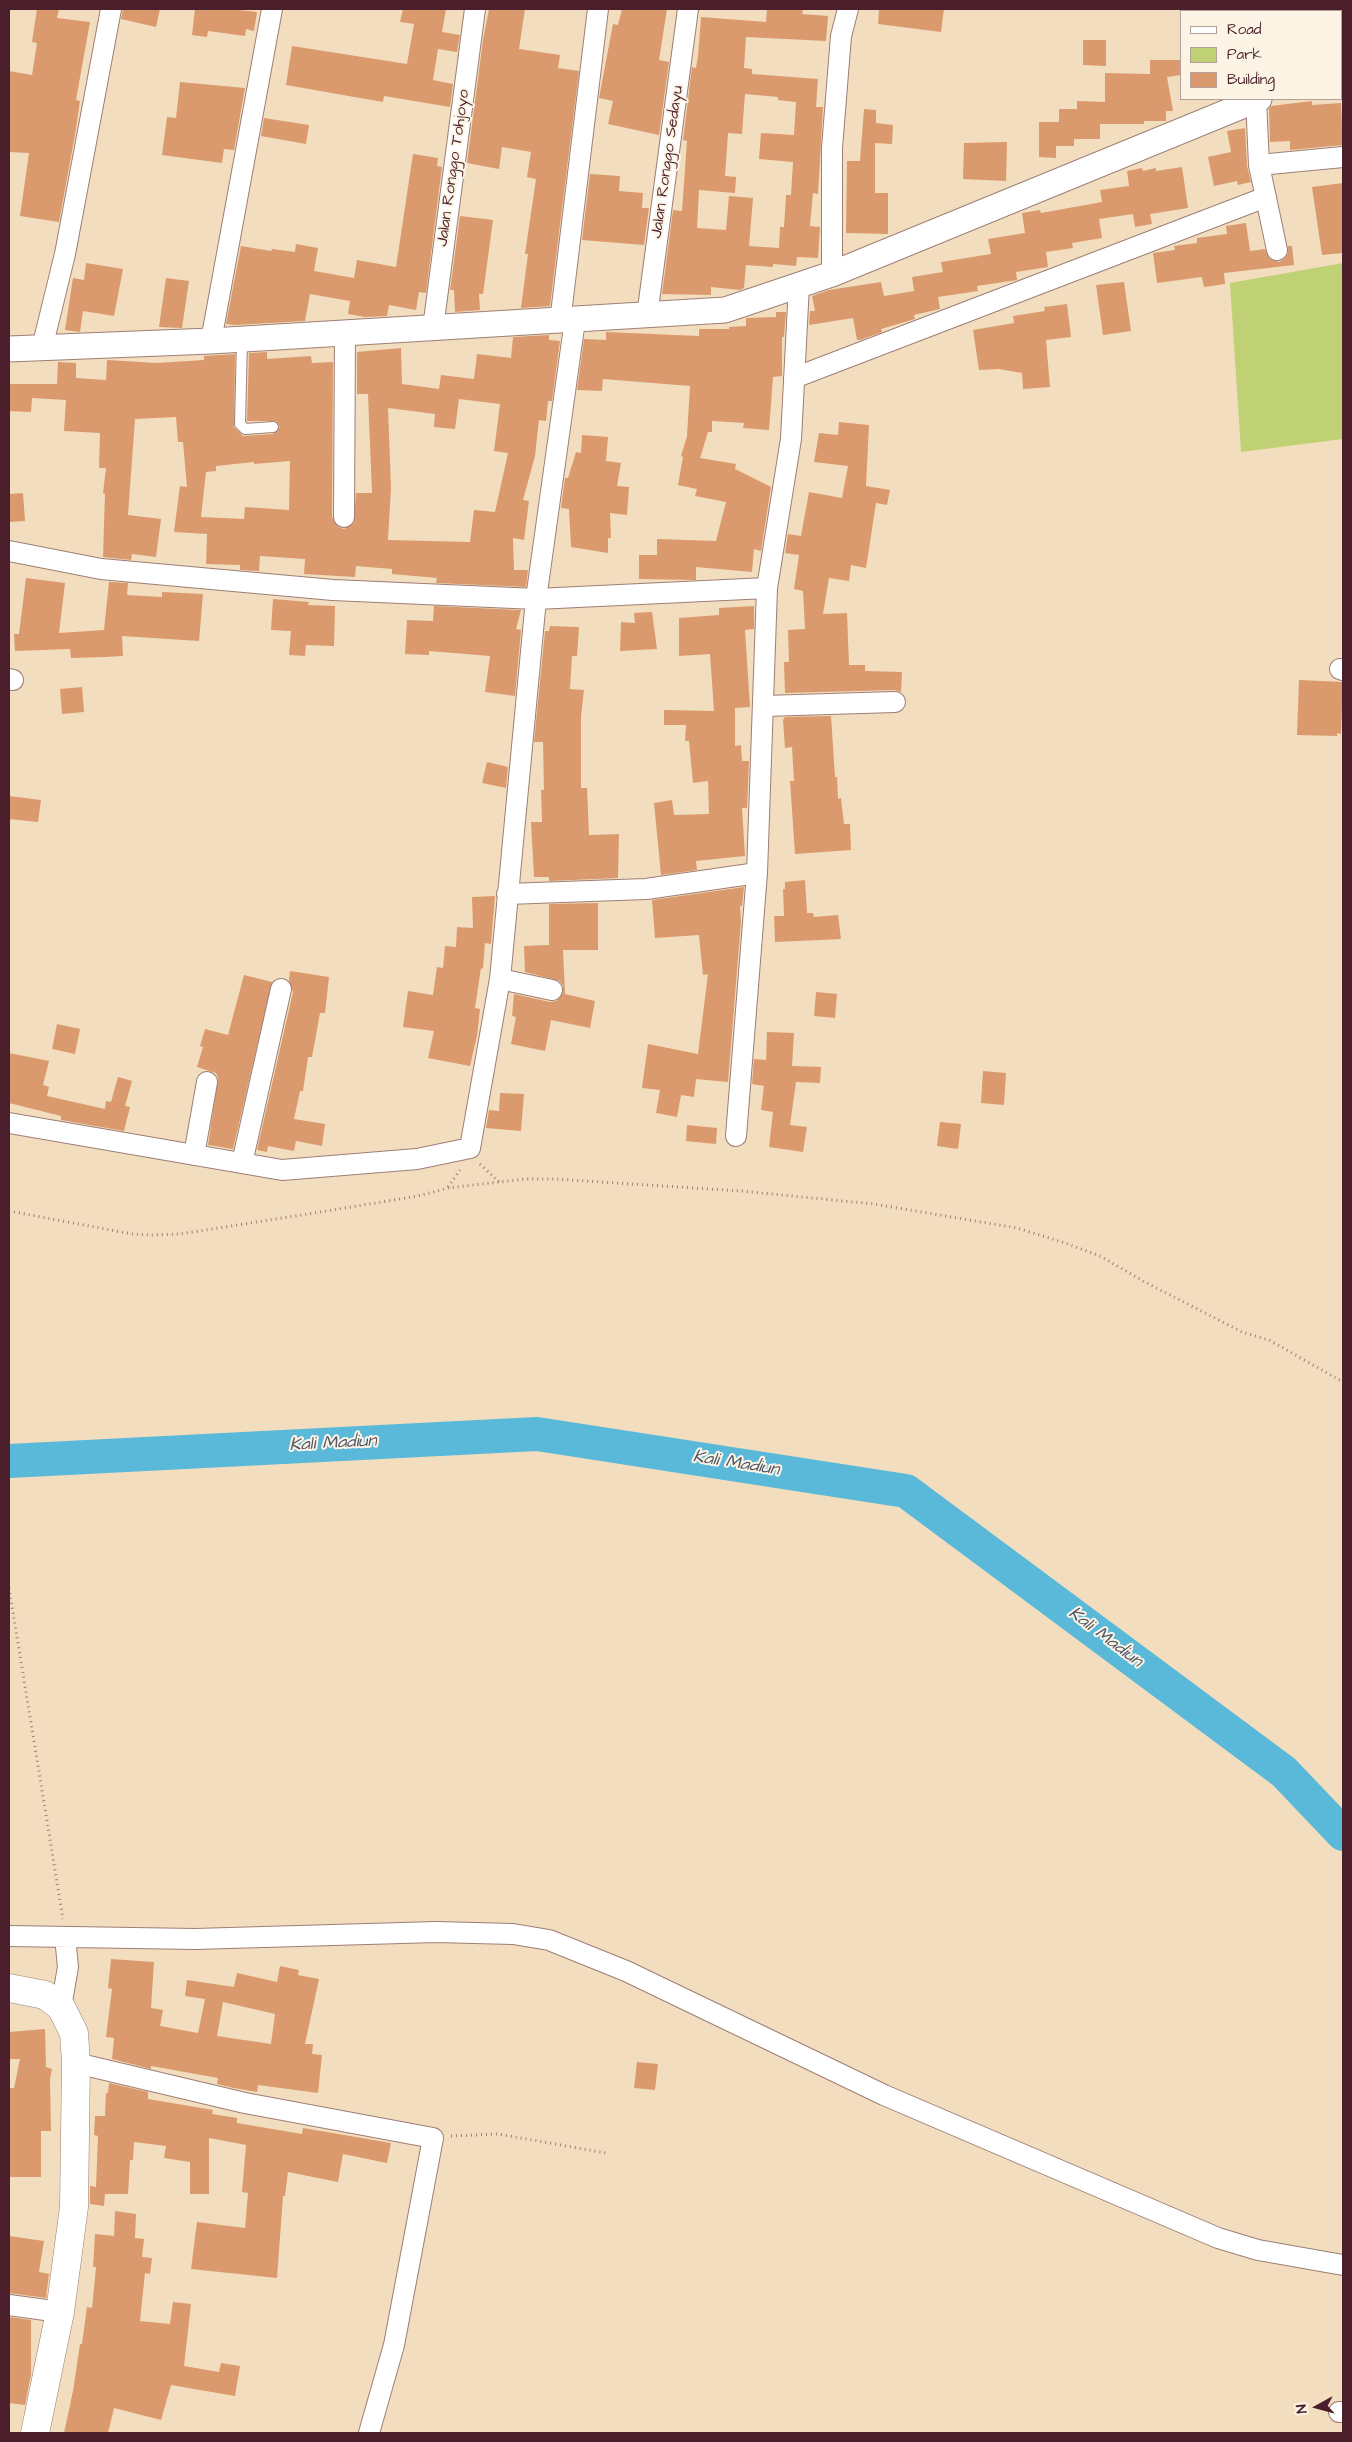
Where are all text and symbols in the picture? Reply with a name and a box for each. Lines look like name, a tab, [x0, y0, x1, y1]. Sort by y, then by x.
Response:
legend	[1180, 10, 1342, 100]
text: Road	[1227, 19, 1261, 40]
text: Park	[1227, 44, 1262, 65]
text: Building	[1227, 69, 1275, 90]
street label: Jalan Ronggo Sedayu	[648, 84, 688, 240]
street label: Jalan Ronggo Tohjoyo	[433, 88, 475, 248]
water label: Kali Madiun	[289, 1431, 377, 1457]
water label: Kali Madiun	[691, 1447, 781, 1481]
water label: Kali Madiun	[1064, 1603, 1146, 1673]
north arrow	[1292, 2382, 1342, 2432]
text: N	[1292, 2403, 1313, 2414]

